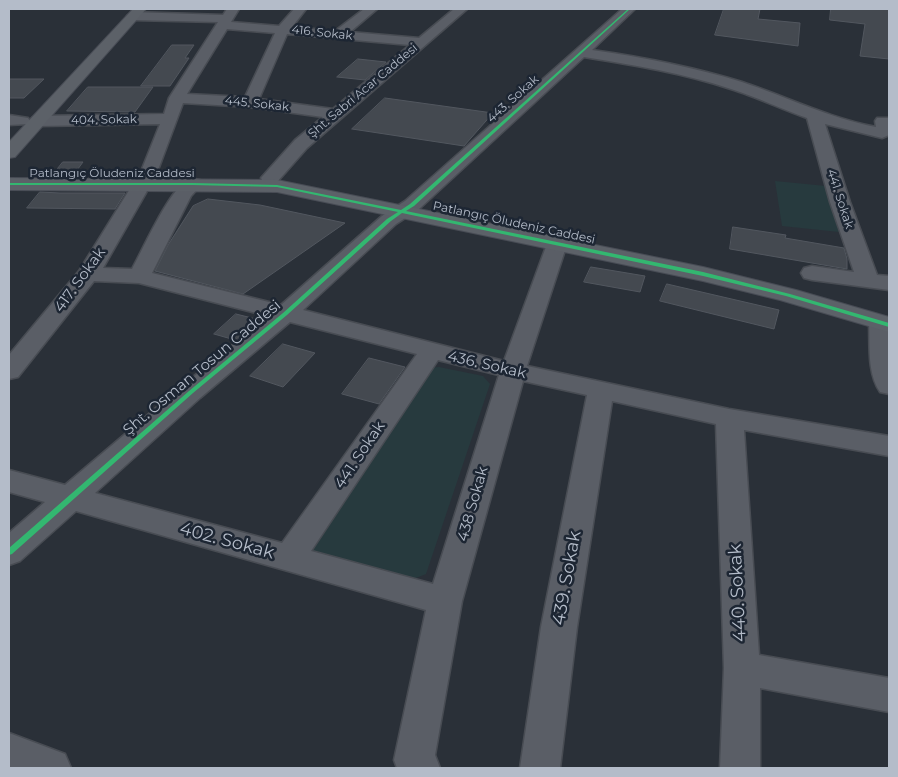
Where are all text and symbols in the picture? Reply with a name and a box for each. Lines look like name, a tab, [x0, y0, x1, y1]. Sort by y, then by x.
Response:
street label: 416. Sokak	[291, 23, 353, 43]
street label: Şht. Sabri Acar Caddesi	[305, 41, 421, 141]
street label: 443. Sokak	[484, 72, 542, 126]
street label: 445. Sokak	[224, 93, 290, 115]
street label: 404. Sokak	[71, 112, 137, 128]
street label: Patlangıç Öludeniz Caddesi	[29, 166, 195, 180]
street label: 441. Sokak	[824, 167, 856, 231]
street label: Patlangıç Öludeniz Caddesi	[432, 199, 596, 247]
street label: 417. Sokak	[51, 244, 109, 316]
street label: Şht. Osman Tosun Caddesi	[120, 297, 284, 439]
street label: 436. Sokak	[446, 347, 528, 383]
street label: 441. Sokak	[331, 418, 389, 492]
street label: 438 Sokak	[454, 465, 492, 543]
street label: 402. Sokak	[177, 518, 277, 564]
street label: 439. Sokak	[548, 529, 586, 627]
street label: 440. Sokak	[725, 543, 751, 643]

